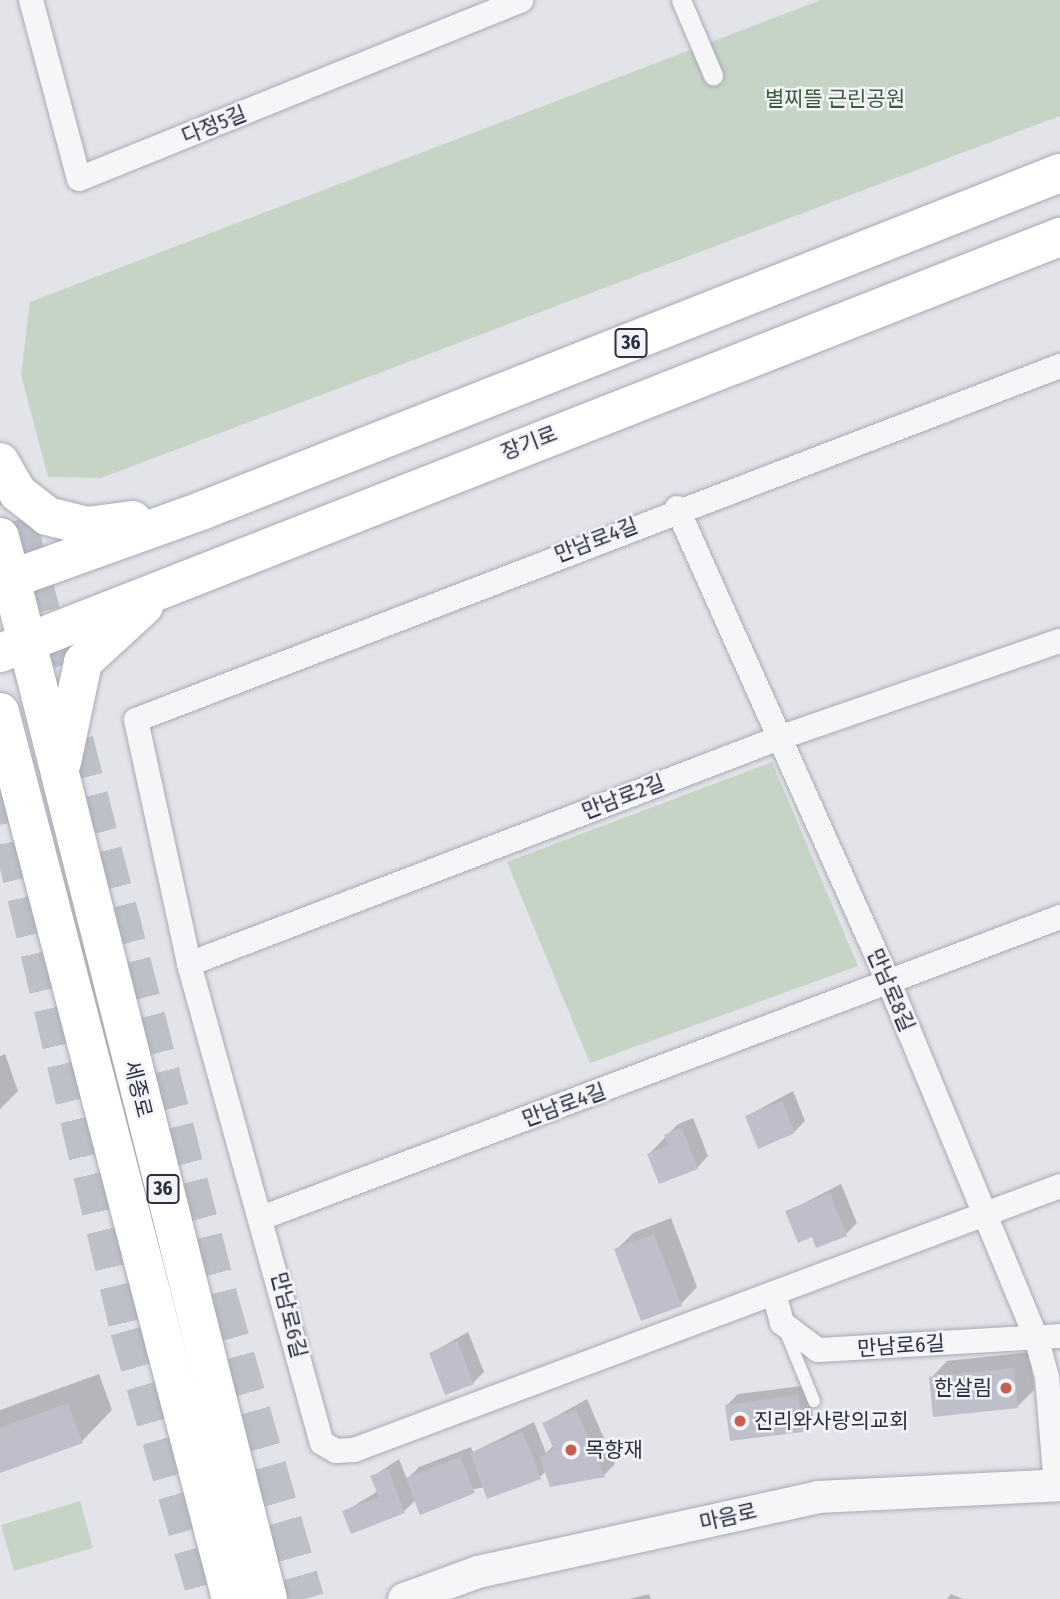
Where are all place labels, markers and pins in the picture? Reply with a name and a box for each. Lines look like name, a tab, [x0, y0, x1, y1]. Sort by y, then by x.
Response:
place label: 한살림	[934, 1375, 992, 1401]
marker: 한살림	[998, 1380, 1014, 1396]
place label: 진리와사랑의교회	[754, 1408, 909, 1434]
marker: 진리와사랑의교회	[732, 1413, 748, 1429]
place label: 목향재	[585, 1437, 643, 1463]
marker: 목향재	[563, 1442, 579, 1458]

